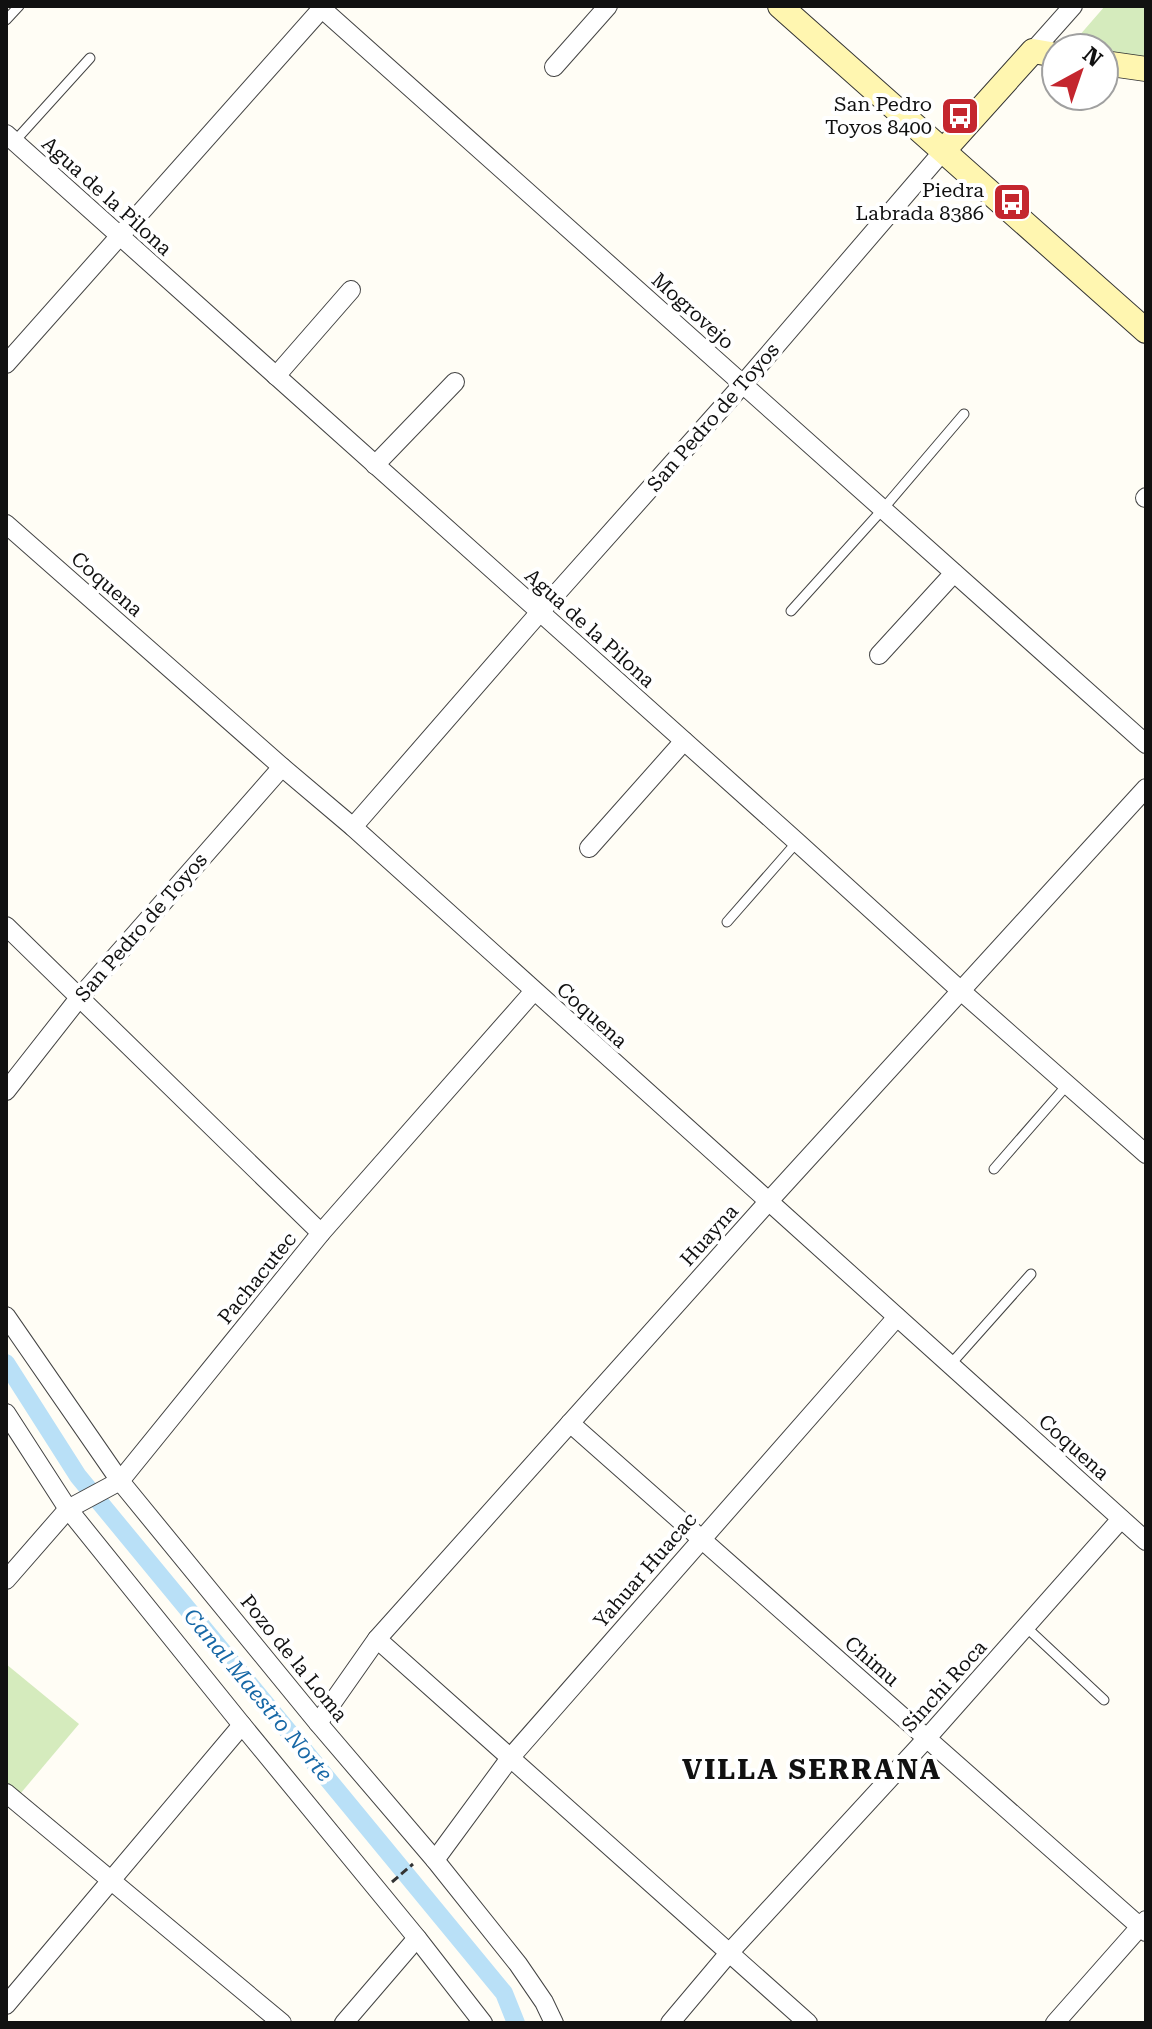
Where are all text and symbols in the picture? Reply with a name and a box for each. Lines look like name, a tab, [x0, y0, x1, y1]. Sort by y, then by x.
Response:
north arrow	[1040, 32, 1120, 112]
text: N	[1078, 42, 1107, 72]
place label: San Pedro Toyos 8400	[825, 92, 932, 139]
bus stop icon: San Pedro Toyos 8400	[939, 95, 981, 137]
street label: Agua de la Pilona	[37, 131, 177, 261]
place label: Piedra Labrada 8386	[856, 178, 984, 225]
bus stop icon: Piedra Labrada 8386	[991, 181, 1033, 223]
street label: Mogrovejo	[647, 268, 739, 354]
street label: San Pedro de Toyos	[642, 338, 784, 496]
street label: Coquena	[66, 547, 148, 622]
street label: Agua de la Pilona	[520, 563, 660, 693]
street label: San Pedro de Toyos	[70, 848, 212, 1006]
street label: Coquena	[552, 977, 632, 1053]
street label: Huayna	[675, 1199, 743, 1271]
street label: Pachacutec	[213, 1227, 301, 1329]
street label: Coquena	[1034, 1409, 1114, 1485]
street label: Yahuar Huacac	[588, 1507, 702, 1633]
street label: Pozo de la Loma	[236, 1590, 353, 1726]
water label: Canal Maestro Norte	[179, 1604, 337, 1786]
street label: Chimu	[840, 1631, 904, 1691]
street label: Sinchi Roca	[897, 1635, 992, 1737]
district label: VILLA SERRANA	[682, 1753, 942, 1786]

